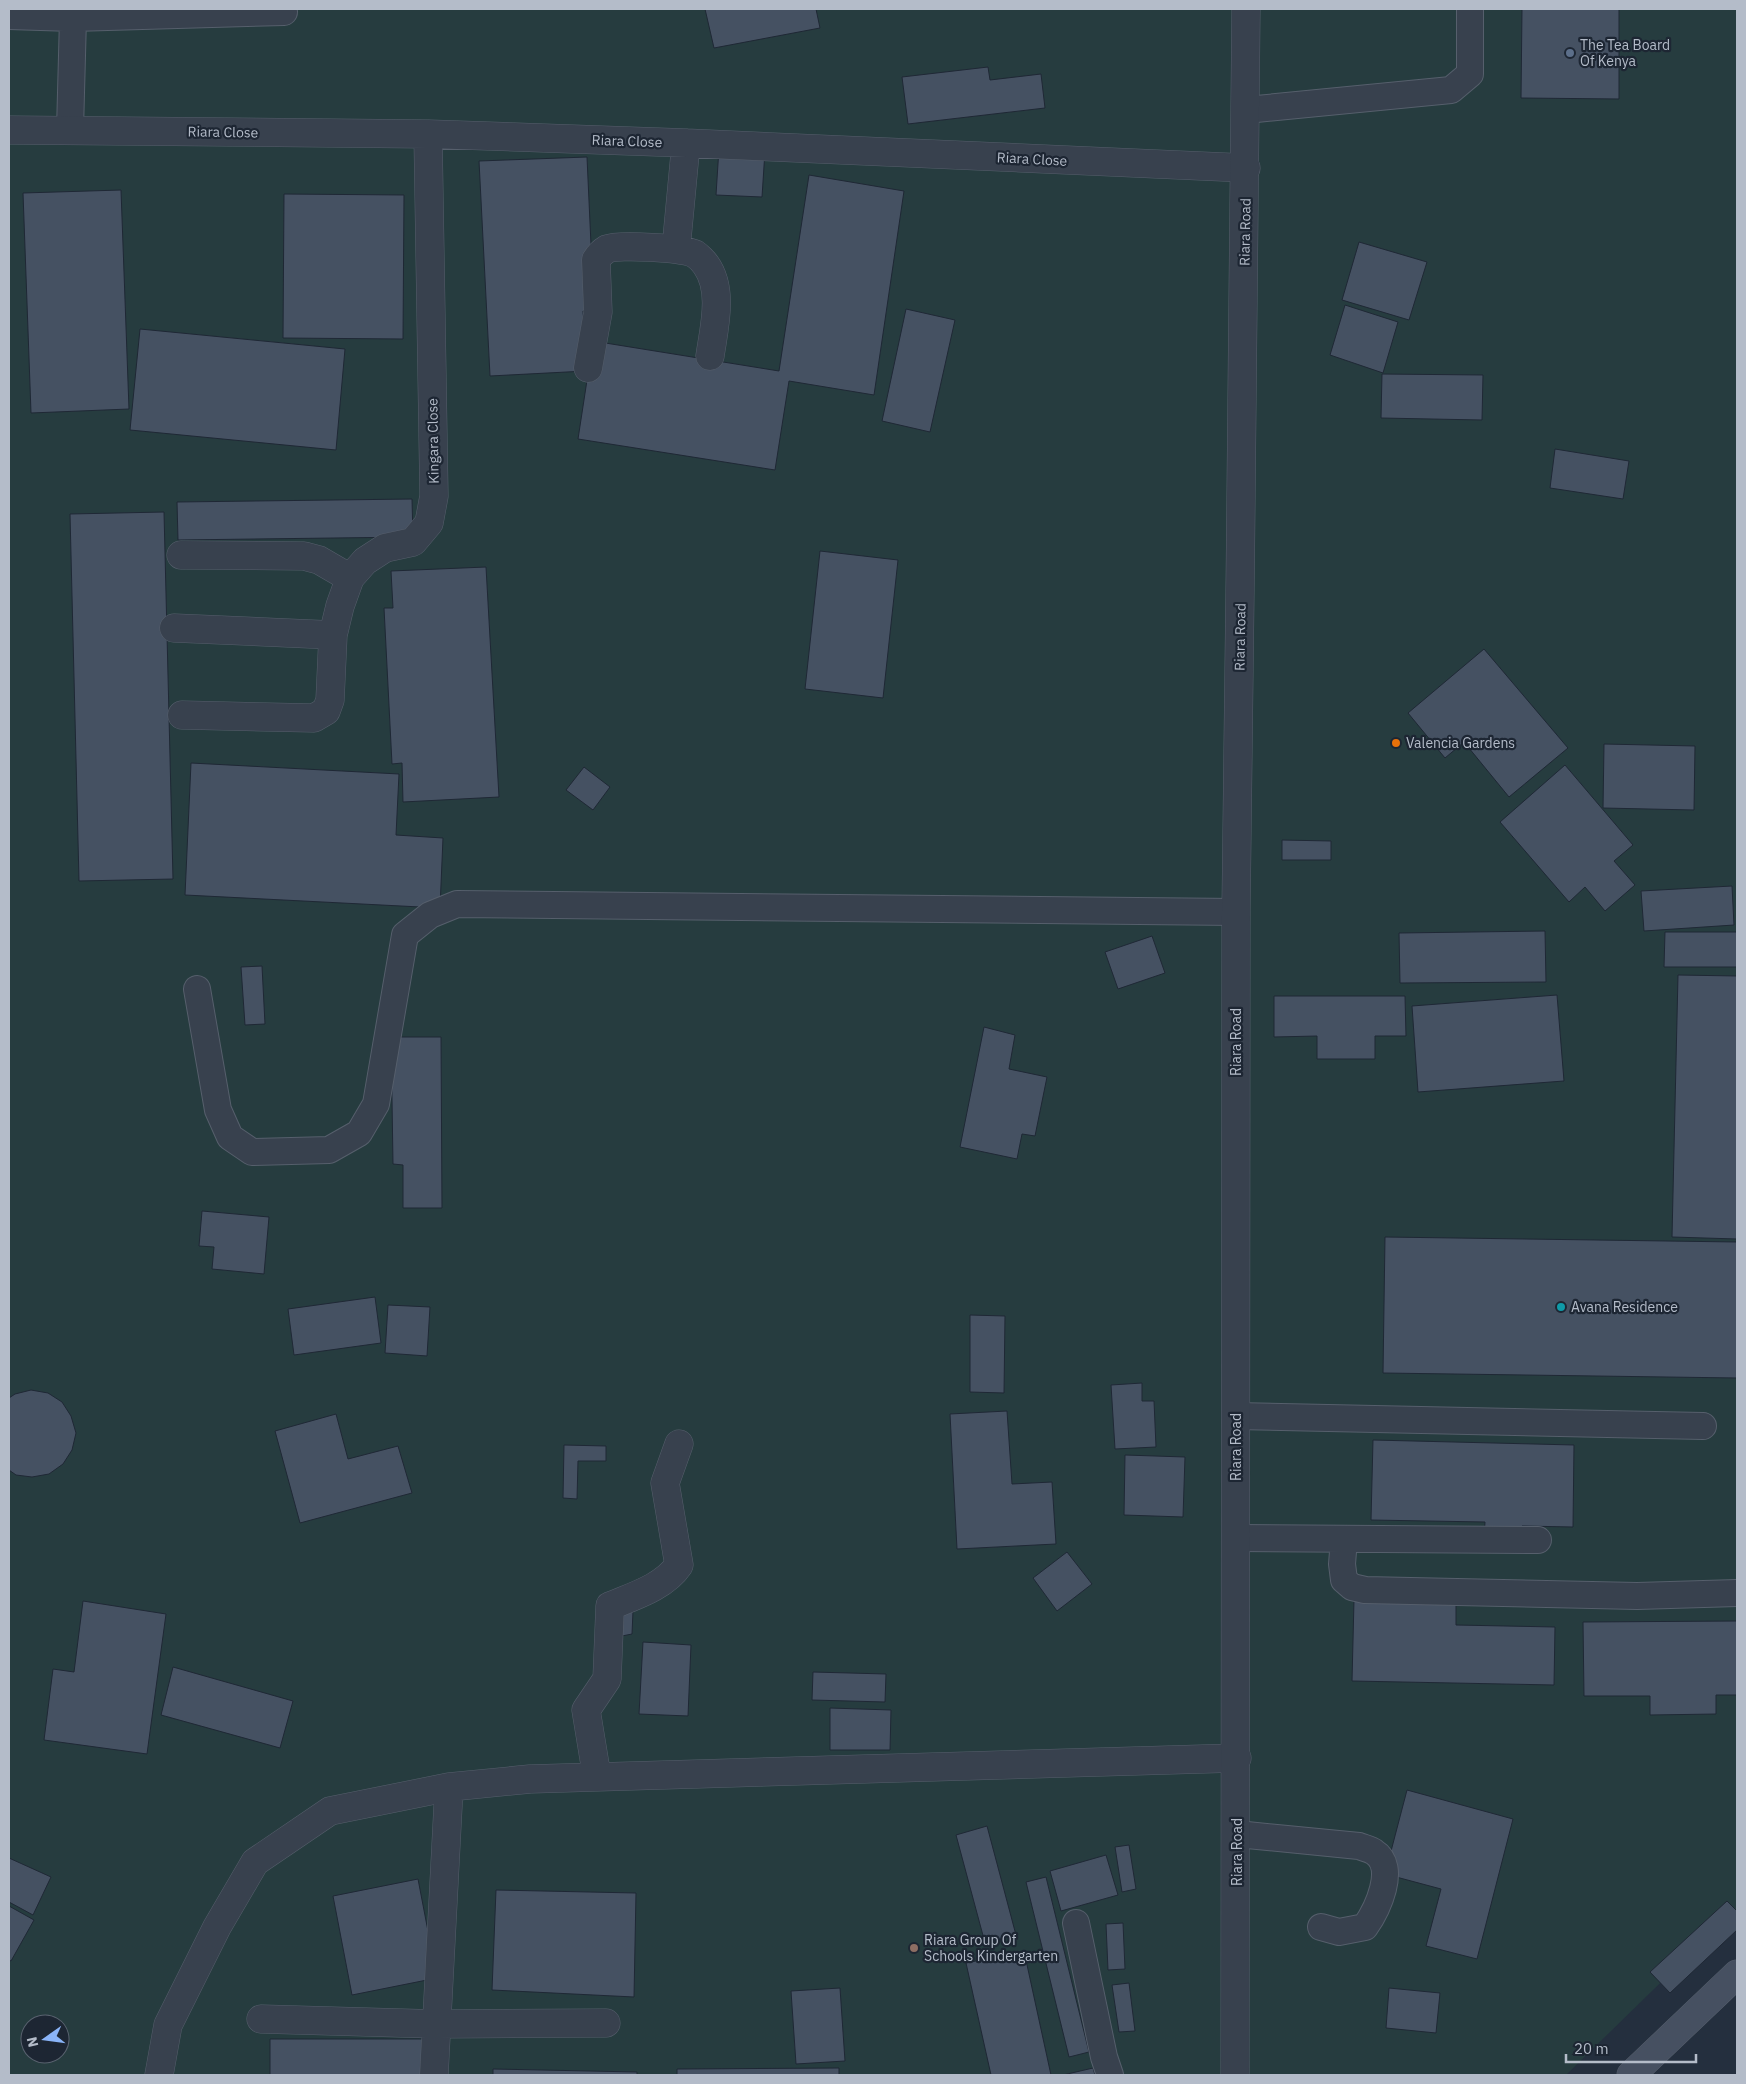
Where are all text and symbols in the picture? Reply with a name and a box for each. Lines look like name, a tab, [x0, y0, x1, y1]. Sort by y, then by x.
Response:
place label: The Tea Board Of Kenya	[1580, 36, 1670, 70]
marker: The Tea Board Of Kenya	[1564, 47, 1576, 59]
street label: Riara Close	[188, 122, 259, 142]
street label: Riara Close	[591, 131, 663, 151]
street label: Riara Close	[996, 148, 1068, 170]
street label: Riara Road	[1235, 198, 1255, 266]
street label: Kingara Close	[423, 398, 443, 484]
street label: Riara Road	[1230, 603, 1250, 671]
place label: Valencia Gardens	[1406, 734, 1515, 752]
marker: Valencia Gardens	[1390, 737, 1402, 749]
street label: Riara Road	[1227, 1008, 1245, 1076]
place label: Avana Residence	[1571, 1298, 1678, 1316]
marker: Avana Residence	[1555, 1301, 1567, 1313]
street label: Riara Road	[1227, 1413, 1245, 1481]
street label: Riara Road	[1228, 1818, 1246, 1886]
place label: Riara Group Of Schools Kindergarten	[924, 1931, 1058, 1965]
marker: Riara Group Of Schools Kindergarten	[908, 1942, 920, 1954]
north arrow	[20, 2014, 70, 2064]
scale bar	[1566, 2032, 1696, 2064]
text: N	[22, 2035, 42, 2049]
text: 20 m	[1574, 2039, 1609, 2058]

